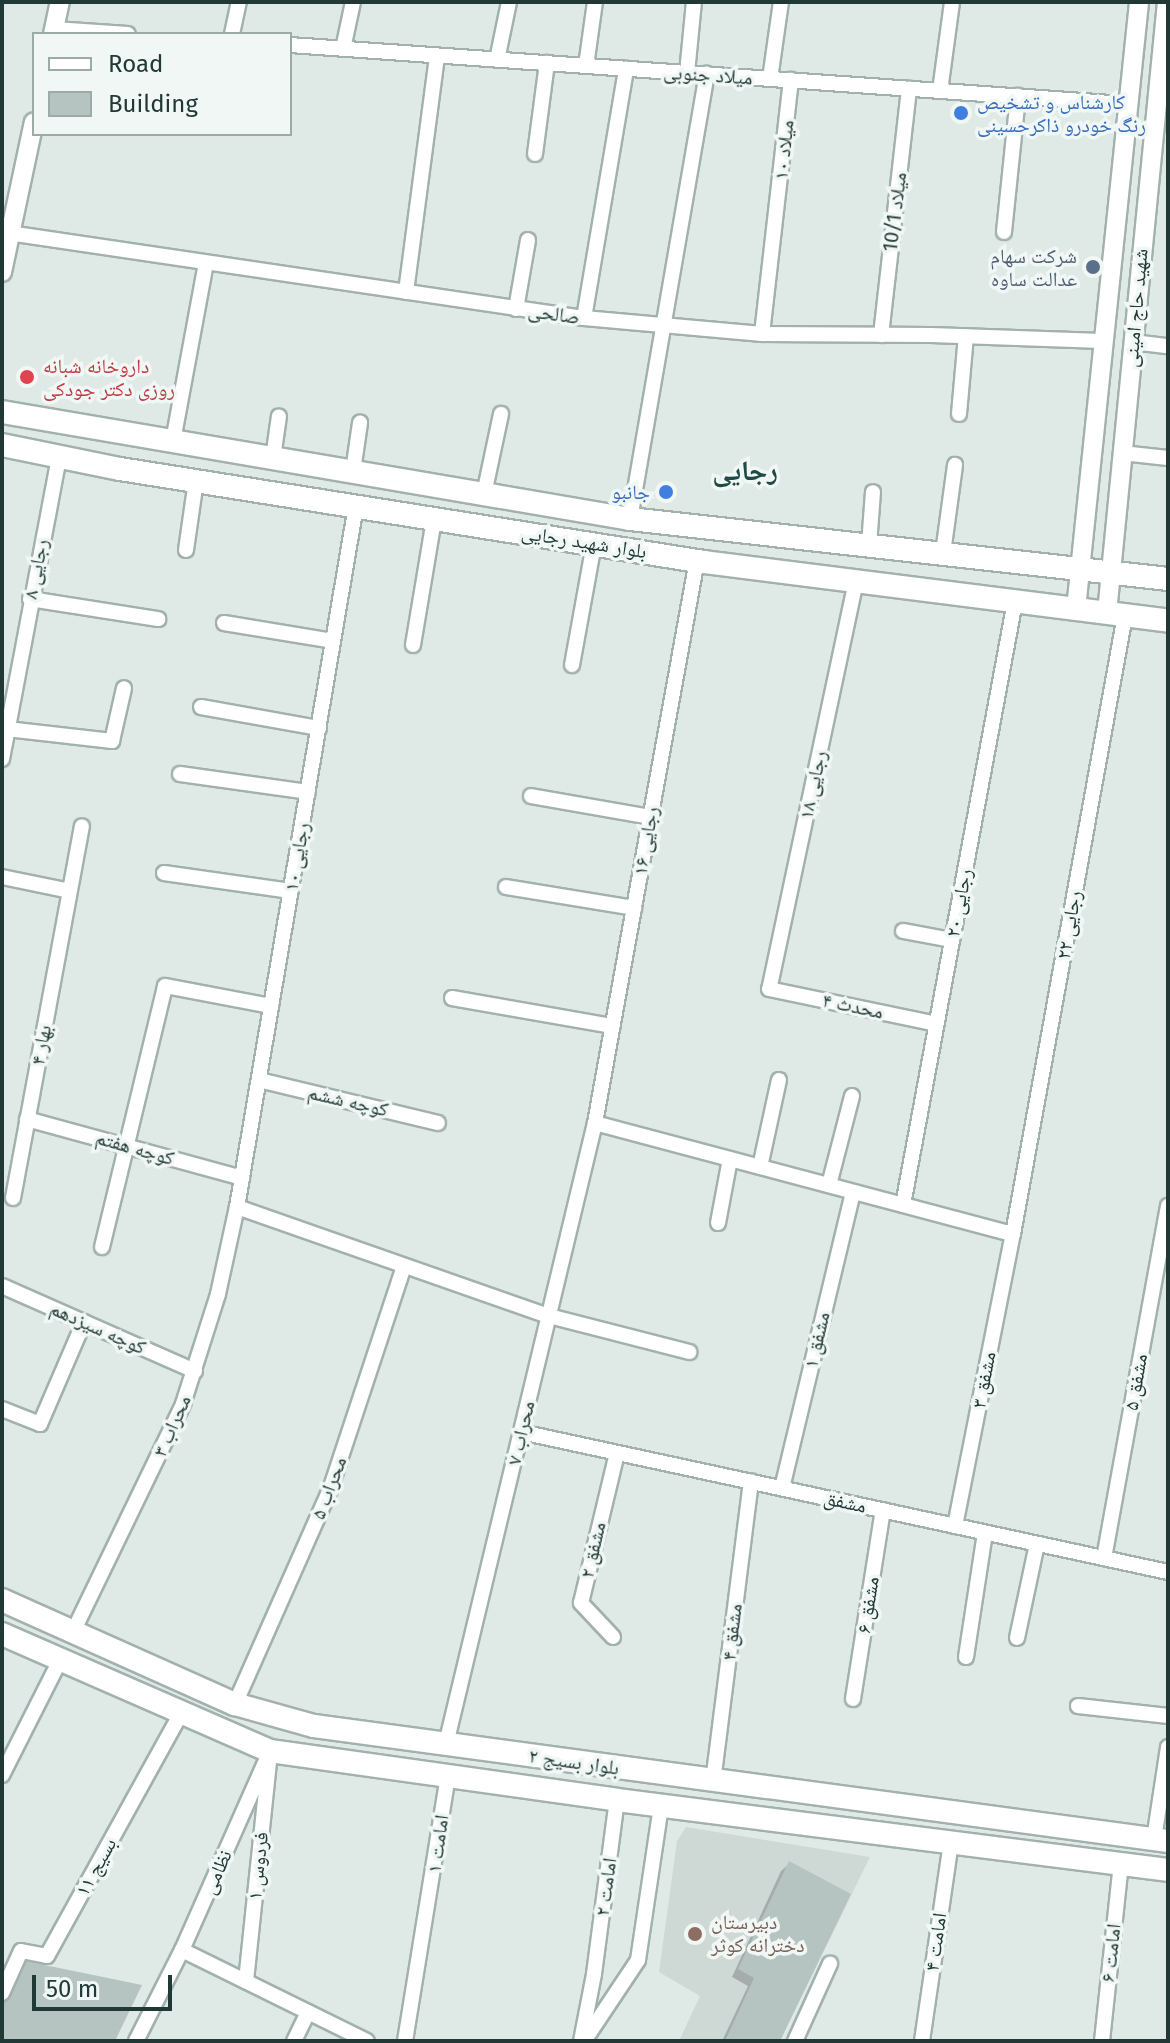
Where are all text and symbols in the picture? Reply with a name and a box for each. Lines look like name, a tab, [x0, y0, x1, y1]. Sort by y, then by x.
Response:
legend	[32, 32, 292, 136]
text: Road	[108, 50, 163, 78]
street label: میلاد جنوبی	[663, 60, 753, 90]
text: Building	[108, 90, 198, 118]
place label: کارشناس و تشخیص رنگ خودرو ذاکرحسینی	[977, 90, 1146, 137]
marker: کارشناس و تشخیص رنگ خودرو ذاکرحسینی	[952, 104, 970, 122]
street label: میلاد ۱۰	[769, 119, 799, 181]
street label: میلاد 10/1	[878, 171, 912, 253]
place label: شرکت سهام عدالت ساوه	[990, 244, 1077, 291]
street label: شهید حاج امینی	[1119, 248, 1153, 368]
marker: شرکت سهام عدالت ساوه	[1084, 258, 1102, 276]
street label: صالحی	[527, 298, 581, 330]
place label: داروخانه شبانه روزی دکتر جودکی	[43, 354, 175, 401]
marker: داروخانه شبانه روزی دکتر جودکی	[18, 368, 36, 386]
district label: رجایی	[712, 454, 778, 488]
place label: جانبو	[612, 480, 650, 504]
marker: جانبو	[657, 483, 675, 501]
street label: بلوار شهید رجایی	[520, 520, 648, 564]
street label: رجایی ۸	[18, 537, 54, 601]
street label: رجایی ۱۸	[794, 749, 832, 821]
street label: رجایی ۱۶	[628, 805, 664, 877]
street label: رجایی ۱۰	[279, 821, 315, 893]
street label: رجایی ۲۰	[941, 867, 977, 939]
street label: رجایی ۲۲	[1051, 889, 1087, 961]
street label: محدث ۴	[820, 988, 886, 1024]
street label: بهار ۴	[25, 1023, 57, 1067]
street label: کوچه ششم	[305, 1080, 391, 1122]
street label: کوچه هفتم	[93, 1125, 177, 1171]
street label: کوچه سیزدهم	[46, 1296, 150, 1360]
street label: مشفق ۱	[799, 1309, 835, 1371]
street label: مشفق ۳	[967, 1350, 1001, 1410]
street label: مشفق ۵	[1119, 1352, 1153, 1412]
street label: محراب ۳	[148, 1391, 196, 1461]
street label: محراب ۷	[502, 1399, 540, 1467]
street label: محراب ۵	[306, 1453, 352, 1523]
street label: مشفق	[821, 1486, 869, 1518]
street label: مشفق ۲	[575, 1519, 611, 1581]
street label: مشفق ۶	[852, 1575, 884, 1635]
street label: مشفق ۴	[717, 1602, 747, 1662]
street label: بلوار بسیج ۲	[527, 1744, 621, 1780]
street label: امامت ۱	[422, 1813, 454, 1875]
street label: فردوس ۱	[242, 1831, 274, 1901]
street label: ۱۱ بسیج	[70, 1834, 122, 1900]
street label: نظامی	[197, 1846, 237, 1898]
street label: امامت ۲	[590, 1856, 622, 1918]
place label: دبیرستان دخترانه کوثر	[711, 1910, 804, 1957]
street label: امامت ۴	[920, 1911, 952, 1973]
street label: امامت ۶	[1096, 1923, 1126, 1983]
marker: دبیرستان دخترانه کوثر	[686, 1925, 704, 1943]
scale bar	[36, 1959, 176, 2009]
text: 50 m	[46, 1975, 98, 2003]

